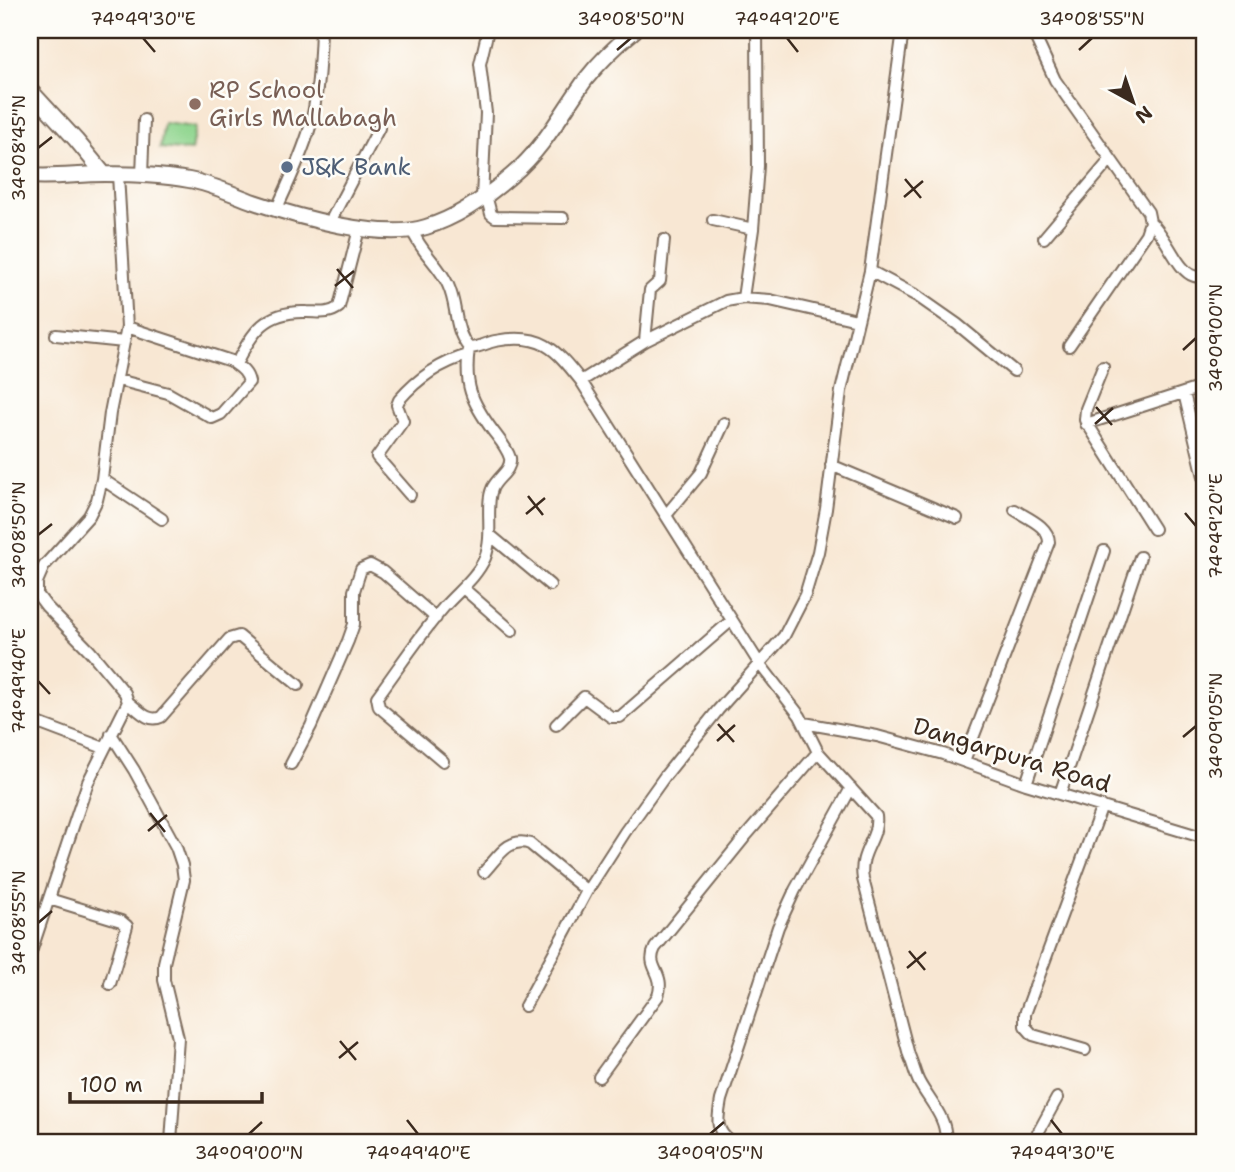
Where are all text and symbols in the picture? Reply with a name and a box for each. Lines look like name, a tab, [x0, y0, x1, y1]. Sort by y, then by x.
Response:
text: 74°49'30"E	[90, 7, 196, 31]
text: 34°08'50"N	[577, 7, 685, 31]
text: 74°49'20"E	[734, 7, 840, 31]
text: 34°08'55"N	[1039, 7, 1145, 31]
north arrow	[1098, 66, 1168, 136]
place label: RP School Girls Mallabagh	[209, 74, 397, 134]
text: 34°08'45"N	[7, 95, 31, 201]
marker: RP School Girls Mallabagh	[187, 96, 203, 112]
text: N	[1130, 100, 1157, 129]
place label: J&K Bank	[301, 151, 411, 183]
marker: J&K Bank	[279, 159, 295, 175]
text: 34°09'00"N	[1204, 284, 1228, 392]
text: 74°49'20"E	[1204, 473, 1228, 579]
text: 34°08'50"N	[7, 481, 31, 589]
text: 74°49'40"E	[7, 628, 31, 734]
text: 34°09'05"N	[1204, 673, 1228, 779]
street label: Dangarpura Road	[909, 710, 1115, 800]
text: 34°08'55"N	[7, 870, 31, 976]
scale bar	[70, 1060, 262, 1104]
text: 100 m	[80, 1071, 143, 1099]
text: 34°09'00"N	[195, 1141, 303, 1165]
text: 74°49'40"E	[365, 1141, 471, 1165]
text: 34°09'05"N	[657, 1141, 763, 1165]
text: 74°49'30"E	[1009, 1141, 1115, 1165]

